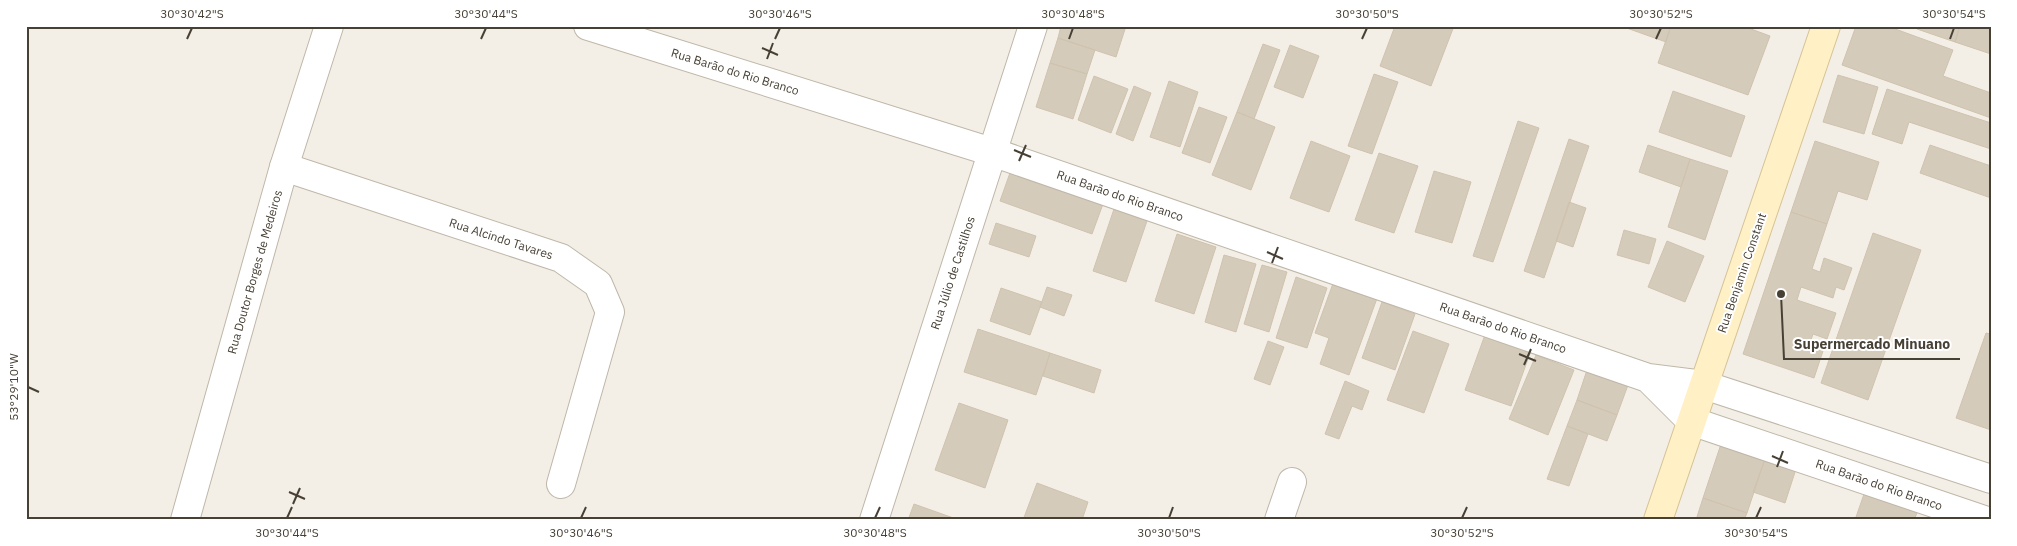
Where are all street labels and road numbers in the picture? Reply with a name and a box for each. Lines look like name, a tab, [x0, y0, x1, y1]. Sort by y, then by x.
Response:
street label: Rua Barão do Rio Branco	[669, 45, 801, 98]
street label: Rua Barão do Rio Branco	[1055, 167, 1186, 224]
street label: Rua Doutor Borges de Medeiros	[224, 188, 285, 356]
street label: Rua Benjamin Constant	[1714, 211, 1769, 335]
street label: Rua Júlio de Castilhos	[927, 214, 978, 331]
street label: Rua Alcindo Tavares	[447, 215, 555, 262]
street label: Rua Barão do Rio Branco	[1438, 299, 1569, 356]
street label: Rua Barão do Rio Branco	[1814, 456, 1945, 513]

